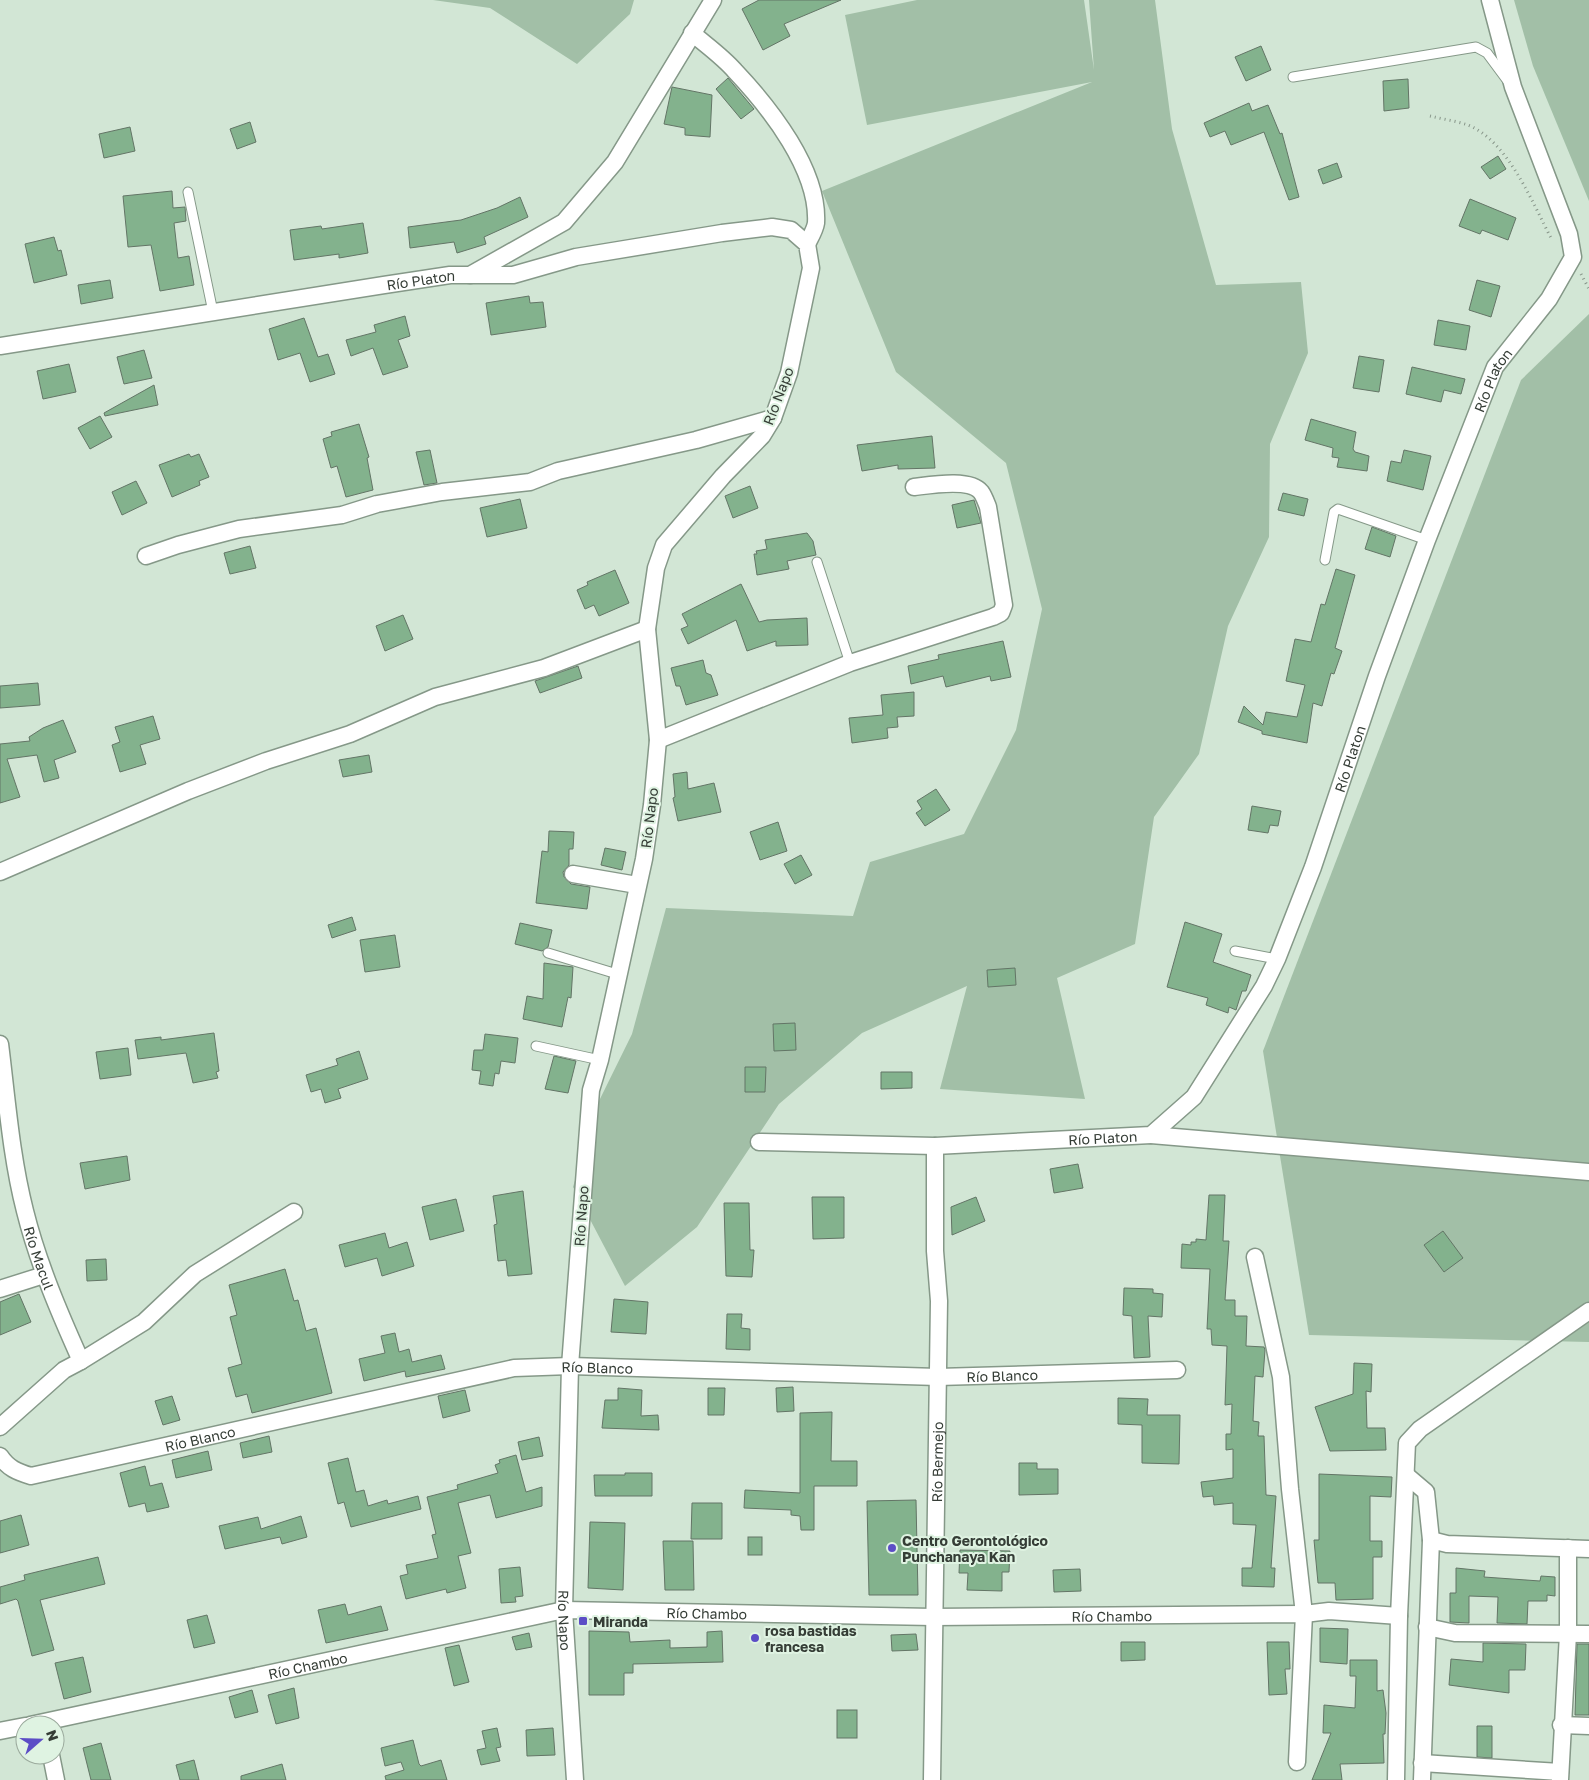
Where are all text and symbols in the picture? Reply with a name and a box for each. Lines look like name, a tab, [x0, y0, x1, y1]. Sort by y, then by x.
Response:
street label: Río Platon	[385, 267, 455, 293]
street label: Río Platon	[1470, 345, 1515, 414]
street label: Río Napo	[759, 365, 797, 427]
street label: Río Platon	[1330, 723, 1368, 794]
street label: Río Napo	[637, 787, 661, 849]
street label: Río Platon	[1068, 1127, 1138, 1148]
street label: Río Napo	[570, 1185, 592, 1247]
street label: Río Macul	[21, 1224, 58, 1292]
street label: Río Blanco	[561, 1357, 633, 1376]
street label: Río Blanco	[966, 1366, 1038, 1385]
street label: Río Bermejo	[928, 1421, 946, 1503]
street label: Río Blanco	[163, 1422, 237, 1454]
place label: Centro Gerontológico Punchanaya Kan	[902, 1532, 1048, 1565]
marker: Centro Gerontológico Punchanaya Kan	[886, 1542, 898, 1554]
street label: Río Napo	[555, 1590, 575, 1651]
street label: Río Chambo	[666, 1603, 747, 1622]
street label: Río Chambo	[1071, 1607, 1152, 1624]
place label: Miranda	[593, 1613, 648, 1630]
marker: Miranda	[577, 1615, 589, 1627]
place label: rosa bastidas francesa	[765, 1622, 857, 1655]
marker: rosa bastidas francesa	[749, 1632, 761, 1644]
street label: Río Chambo	[266, 1648, 349, 1682]
north arrow	[15, 1715, 65, 1765]
text: N	[43, 1727, 62, 1743]

